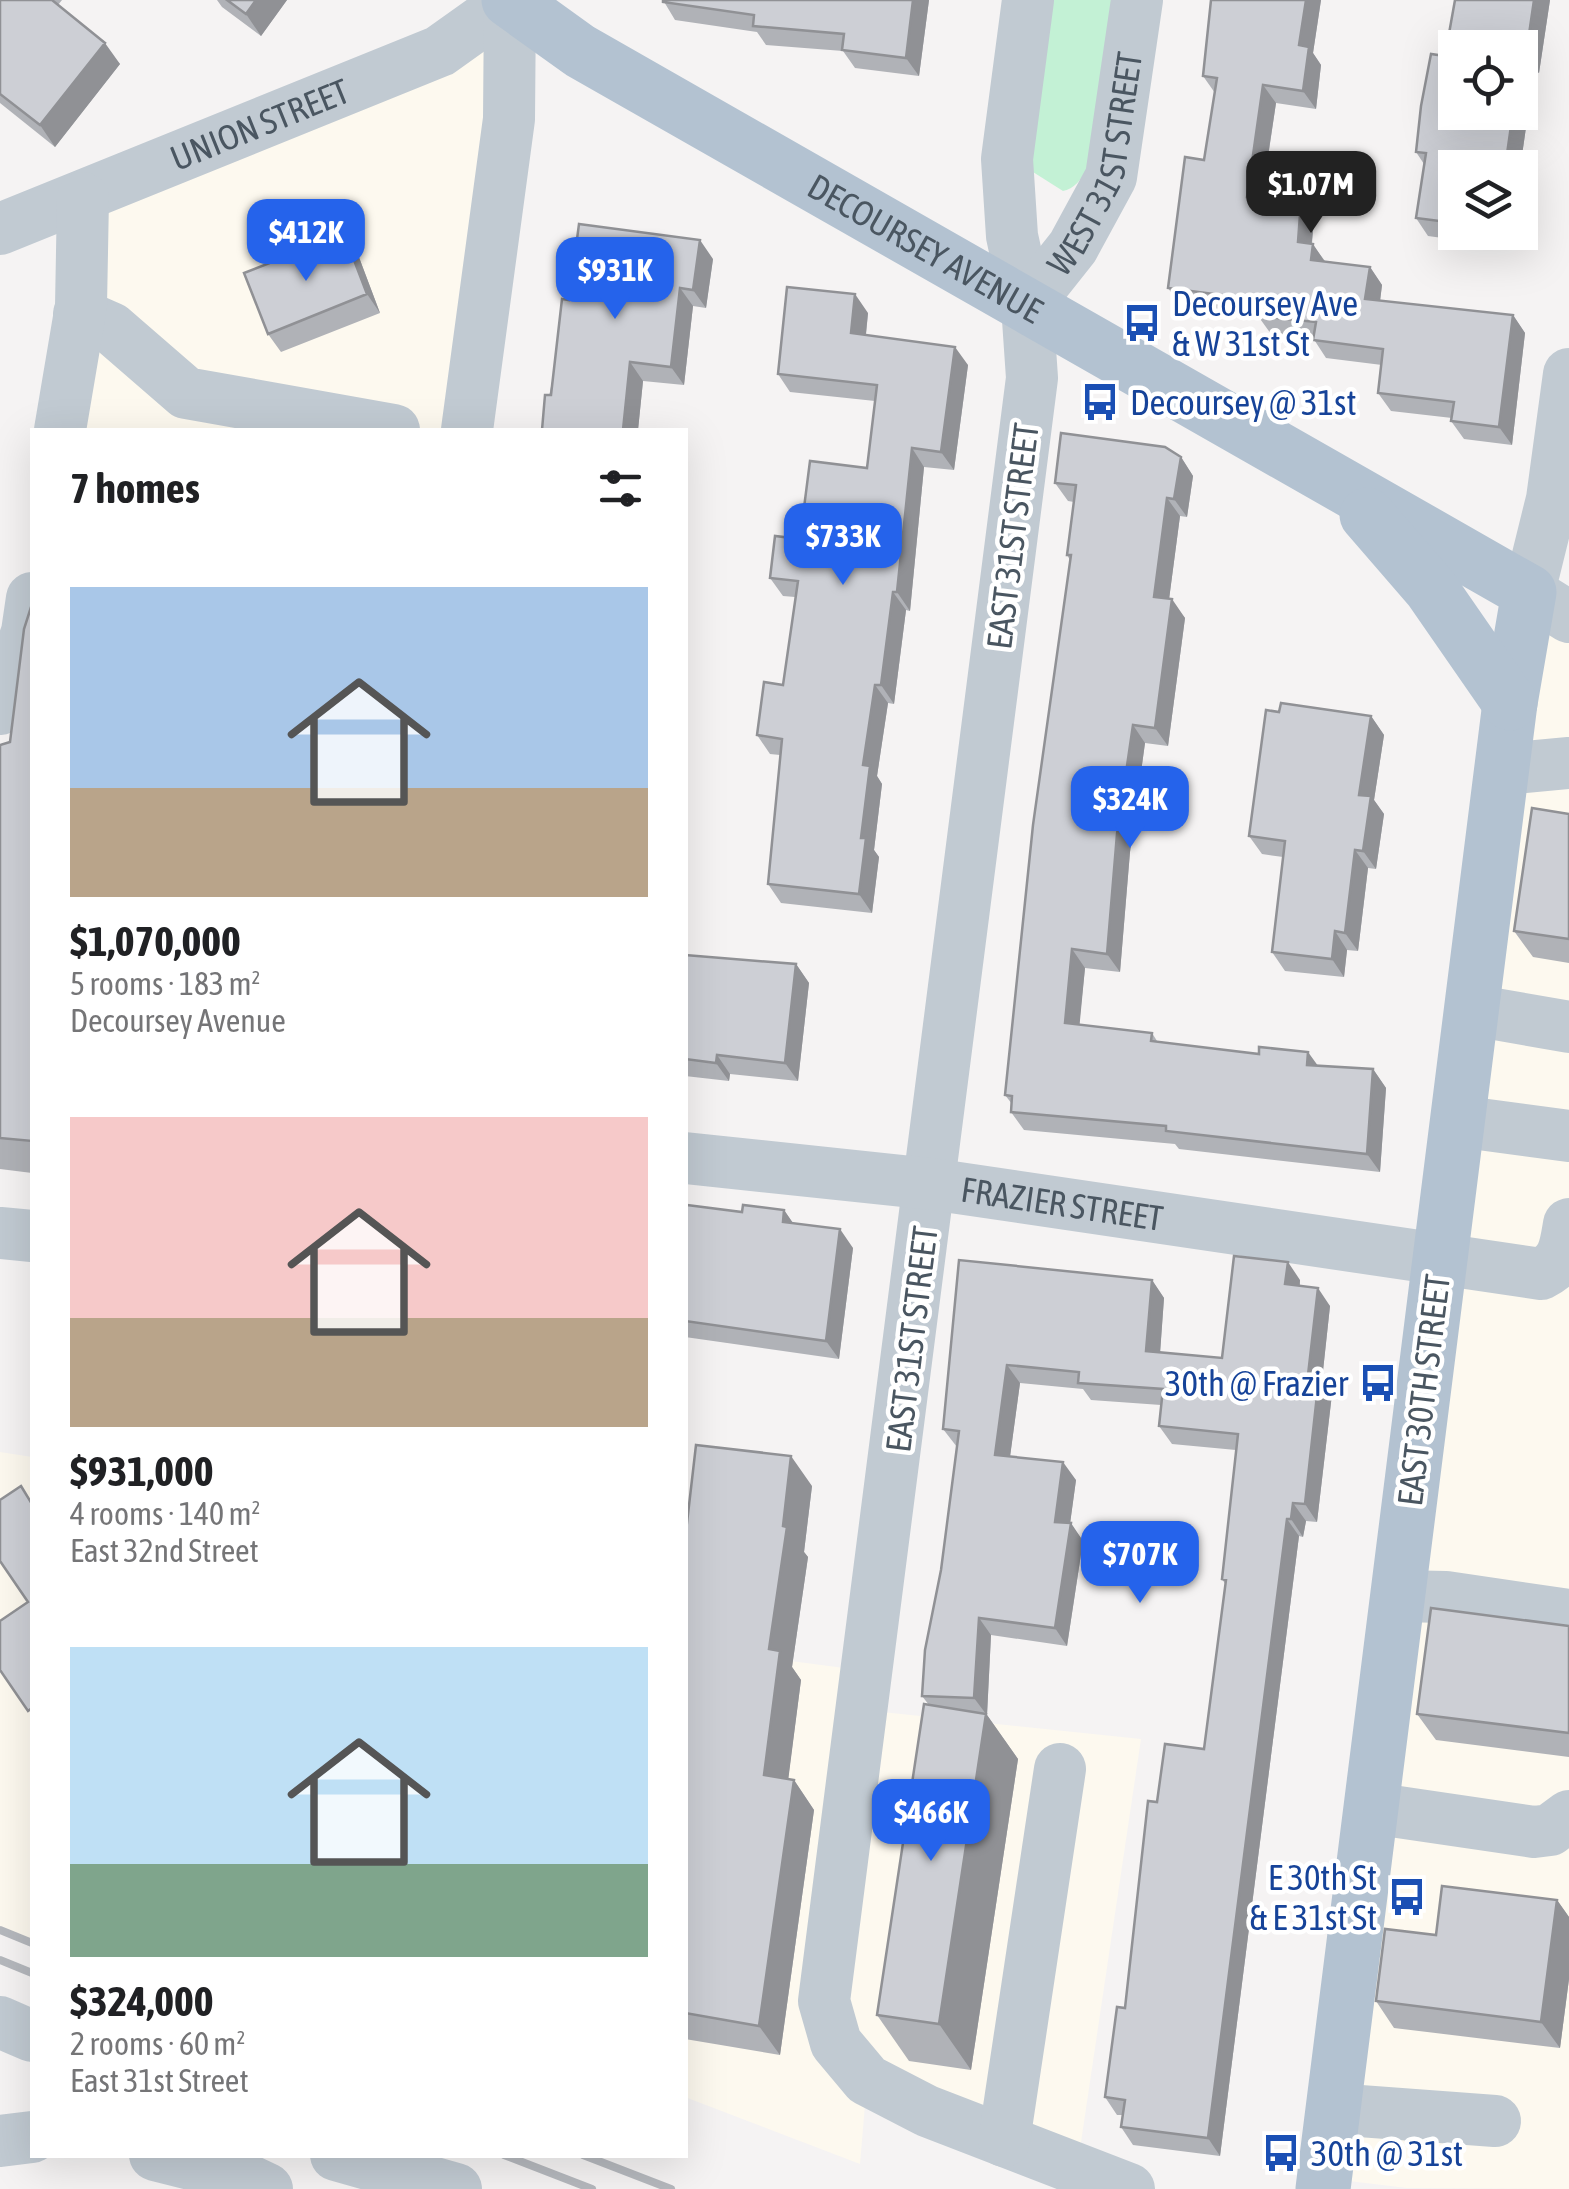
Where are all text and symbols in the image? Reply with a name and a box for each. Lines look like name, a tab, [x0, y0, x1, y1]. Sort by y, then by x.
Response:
map controls	[1438, 30, 1538, 250]
button: locate	[1438, 30, 1538, 130]
street label: WEST 31ST STREET	[1039, 49, 1149, 283]
street label: UNION STREET	[164, 70, 355, 178]
button: layers	[1438, 150, 1538, 250]
pin: $1.07M	[1230, 151, 1392, 236]
street label: DECOURSEY AVENUE	[801, 165, 1050, 330]
text: $1.07M	[1268, 165, 1354, 202]
pin: $412K	[236, 199, 376, 284]
text: $412K	[269, 213, 343, 250]
pin: $931K	[545, 237, 685, 322]
text: $931K	[578, 251, 652, 288]
place label: Decoursey Ave & W 31st St	[1172, 283, 1358, 363]
bus stop icon: Decoursey Ave & W 31st St	[1121, 302, 1163, 344]
bus stop icon: Decoursey @ 31st	[1079, 381, 1121, 423]
place label: Decoursey @ 31st	[1130, 382, 1357, 422]
street label: EAST 31ST STREET	[978, 421, 1046, 651]
icon: filters	[593, 461, 648, 516]
text: 7 homes	[70, 464, 200, 512]
pin: $733K	[773, 503, 913, 588]
text: $733K	[806, 517, 880, 554]
icon: home	[269, 652, 449, 832]
pin: $324K	[1060, 766, 1200, 851]
text: $324K	[1093, 780, 1167, 817]
text: $1,070,000	[70, 917, 241, 965]
text: 5 rooms · 183 m²	[70, 965, 260, 1002]
text: Decoursey Avenue	[70, 1002, 286, 1039]
street label: FRAZIER STREET	[959, 1169, 1166, 1238]
icon: home	[269, 1182, 449, 1362]
street label: EAST 31ST STREET	[877, 1224, 945, 1454]
street label: EAST 30TH STREET	[1389, 1272, 1457, 1508]
bus stop icon: 30th @ Frazier	[1357, 1362, 1399, 1404]
place label: 30th @ Frazier	[1165, 1363, 1349, 1403]
text: $931,000	[70, 1447, 214, 1495]
text: 4 rooms · 140 m²	[70, 1495, 260, 1532]
pin: $707K	[1070, 1521, 1210, 1606]
text: East 32nd Street	[70, 1532, 259, 1569]
text: $707K	[1103, 1535, 1177, 1572]
icon: home	[269, 1712, 449, 1892]
pin: $466K	[861, 1779, 1001, 1864]
text: $466K	[894, 1793, 968, 1830]
place label: E 30th St & E 31st St	[1249, 1857, 1377, 1937]
bus stop icon: E 30th St & E 31st St	[1386, 1876, 1428, 1918]
text: $324,000	[70, 1977, 214, 2025]
text: 2 rooms · 60 m²	[70, 2025, 245, 2062]
text: East 31st Street	[70, 2062, 249, 2099]
bus stop icon: 30th @ 31st	[1260, 2132, 1302, 2174]
place label: 30th @ 31st	[1311, 2133, 1463, 2173]

